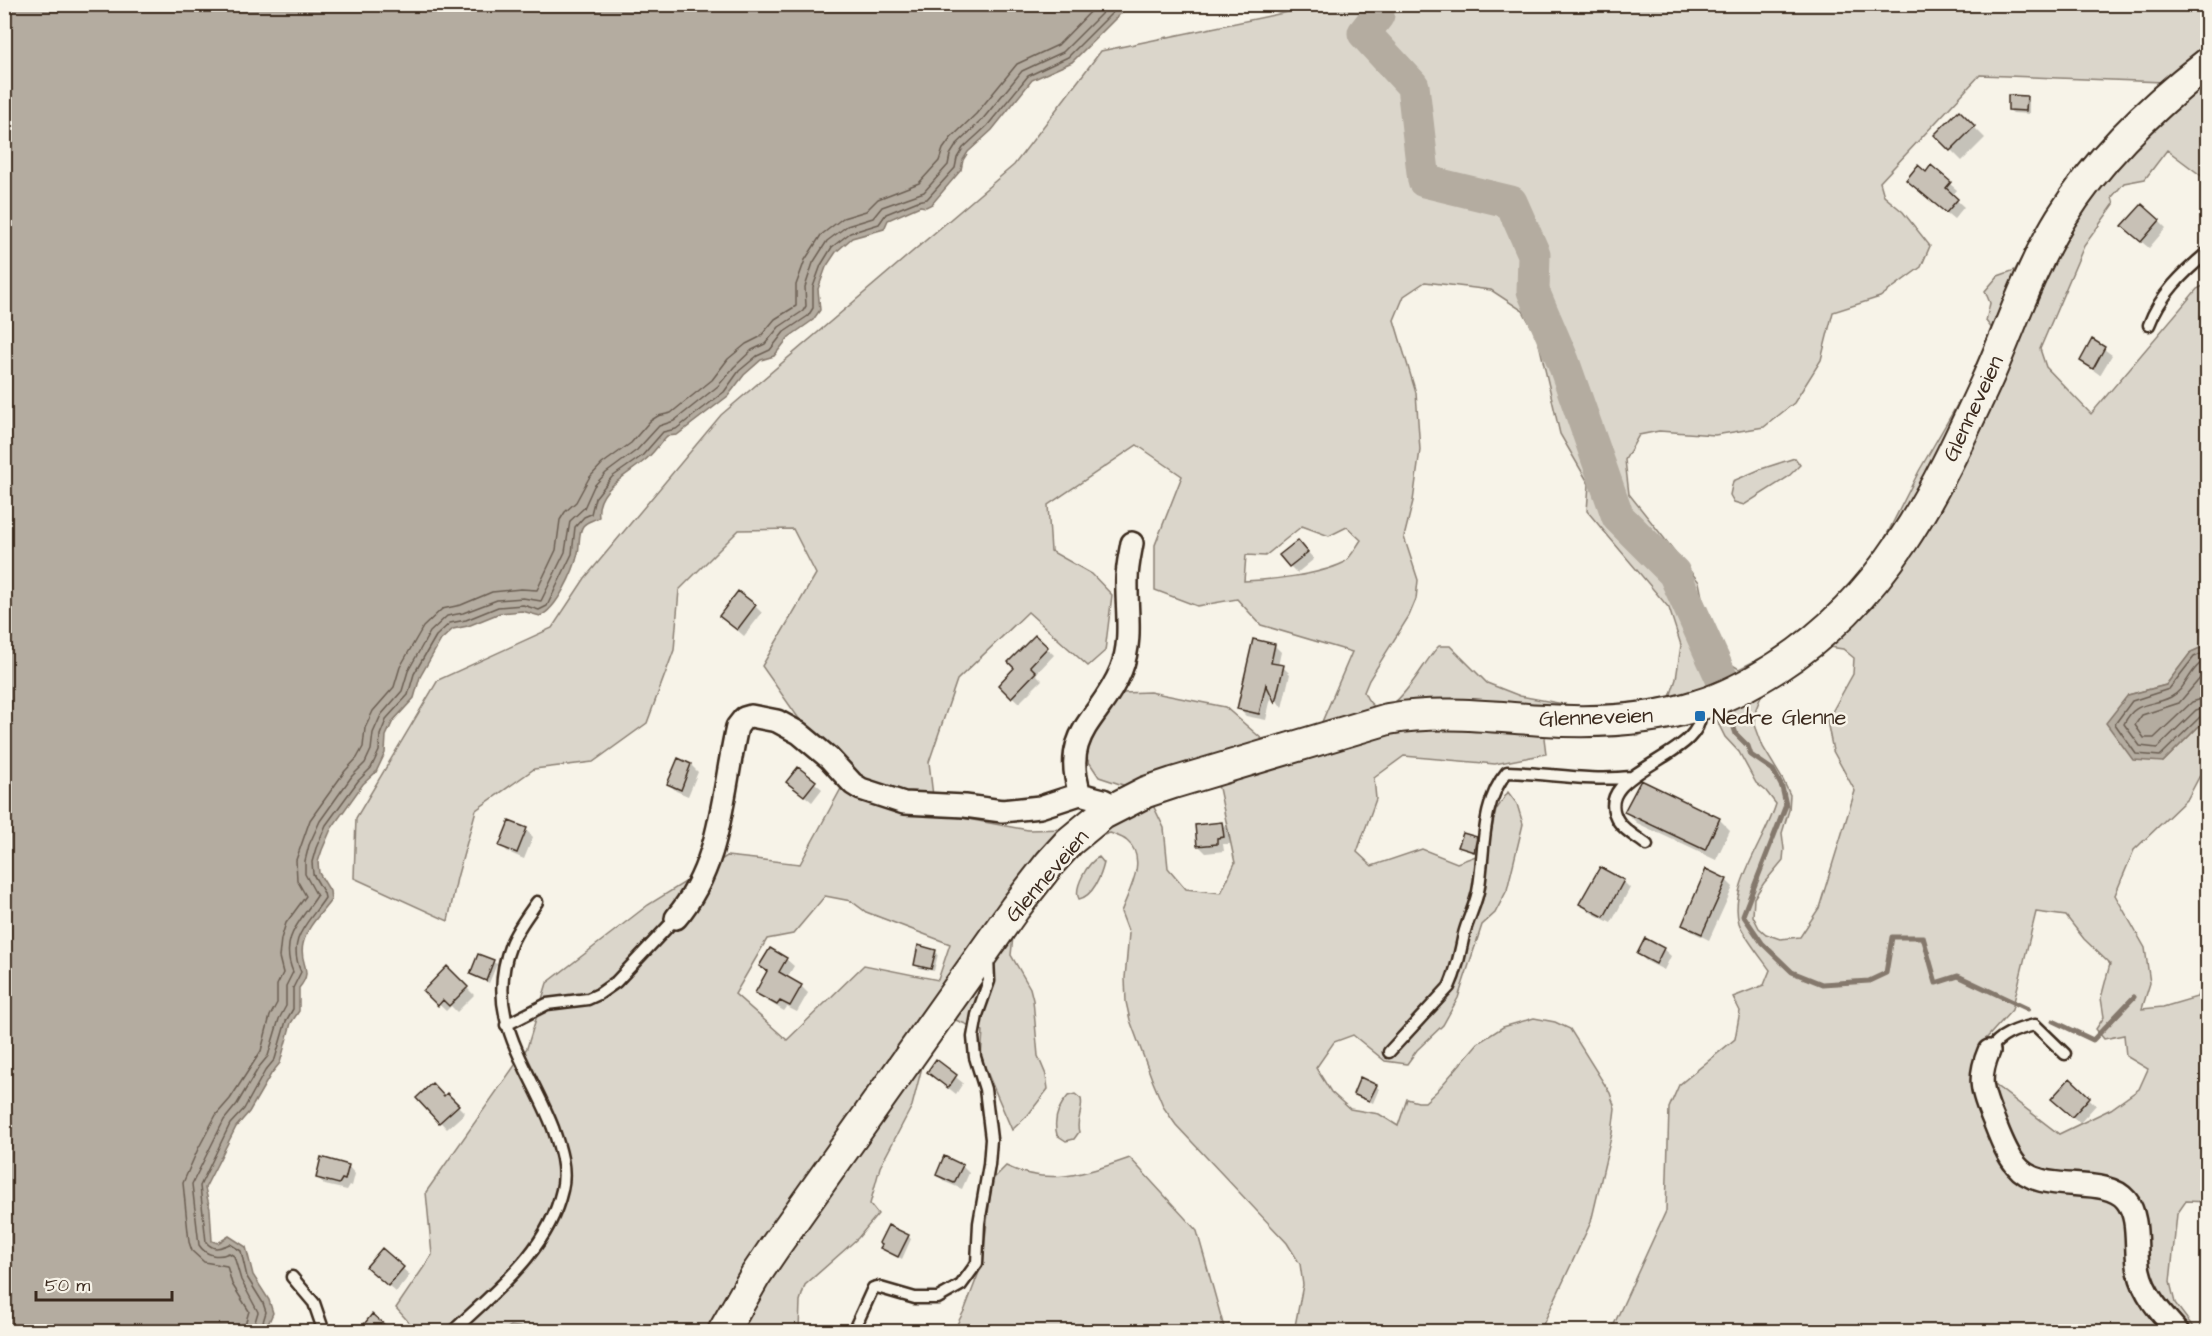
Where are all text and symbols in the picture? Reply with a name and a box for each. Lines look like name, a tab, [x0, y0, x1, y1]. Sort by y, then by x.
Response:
street label: Glenneveien	[1935, 350, 2012, 467]
street label: Glenneveien	[1539, 700, 1654, 735]
place label: Nedre Glenne	[1712, 702, 1846, 733]
marker: Nedre Glenne	[1693, 709, 1707, 723]
street label: Glenneveien	[998, 823, 1096, 929]
scale bar	[36, 1264, 172, 1302]
text: 50 m	[45, 1273, 90, 1298]

